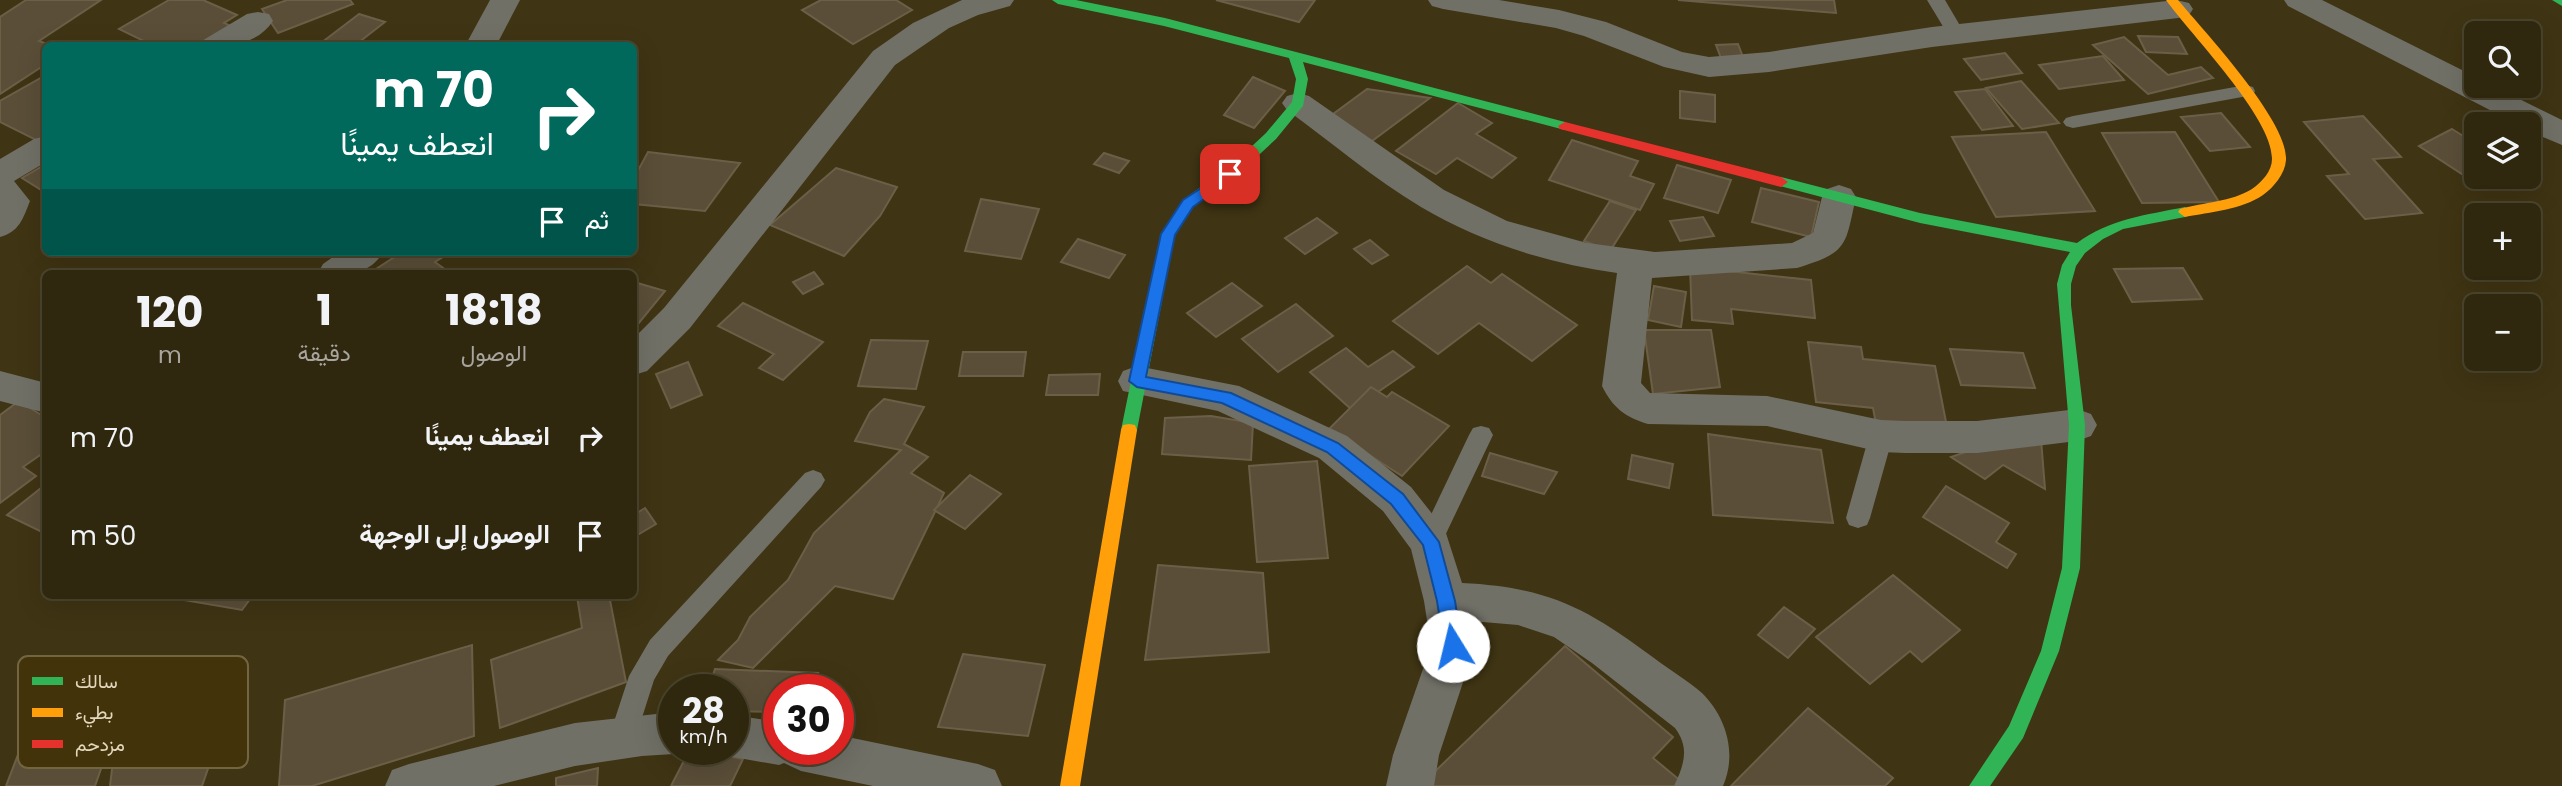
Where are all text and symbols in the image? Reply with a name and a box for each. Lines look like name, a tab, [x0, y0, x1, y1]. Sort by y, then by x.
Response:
map controls	[2464, 21, 2541, 371]
button: search	[2464, 21, 2541, 98]
text: 70 m	[374, 56, 494, 124]
icon: right	[518, 70, 609, 161]
button: layers	[2464, 112, 2541, 189]
text: انعطف يمينًا	[340, 121, 494, 166]
pin	[1200, 144, 1260, 204]
icon: arrive	[1211, 155, 1249, 193]
text: ثم	[585, 202, 609, 238]
icon: arrive	[533, 203, 571, 241]
button: +	[2464, 203, 2541, 280]
text: 1	[316, 281, 332, 340]
text: 18:18	[445, 281, 543, 340]
text: 120	[136, 283, 203, 342]
button: −	[2464, 294, 2541, 371]
text: دقيقة	[298, 337, 351, 369]
text: الوصول	[461, 337, 527, 369]
text: m	[158, 339, 182, 371]
text: انعطف يمينًا	[425, 418, 550, 454]
icon: right	[571, 419, 609, 457]
text: 70 m	[70, 420, 134, 456]
text: الوصول إلى الوجهة	[359, 516, 550, 552]
icon: arrive	[571, 517, 609, 555]
text: 50 m	[70, 518, 136, 554]
position arrow	[1416, 609, 1490, 683]
legend	[18, 656, 248, 768]
text: سالك	[75, 668, 118, 695]
speed limit sign: 30	[763, 674, 854, 765]
text: 28	[682, 686, 725, 735]
text: بطيء	[75, 699, 113, 728]
text: km/h	[680, 724, 727, 749]
text: مزدحم	[75, 731, 125, 758]

